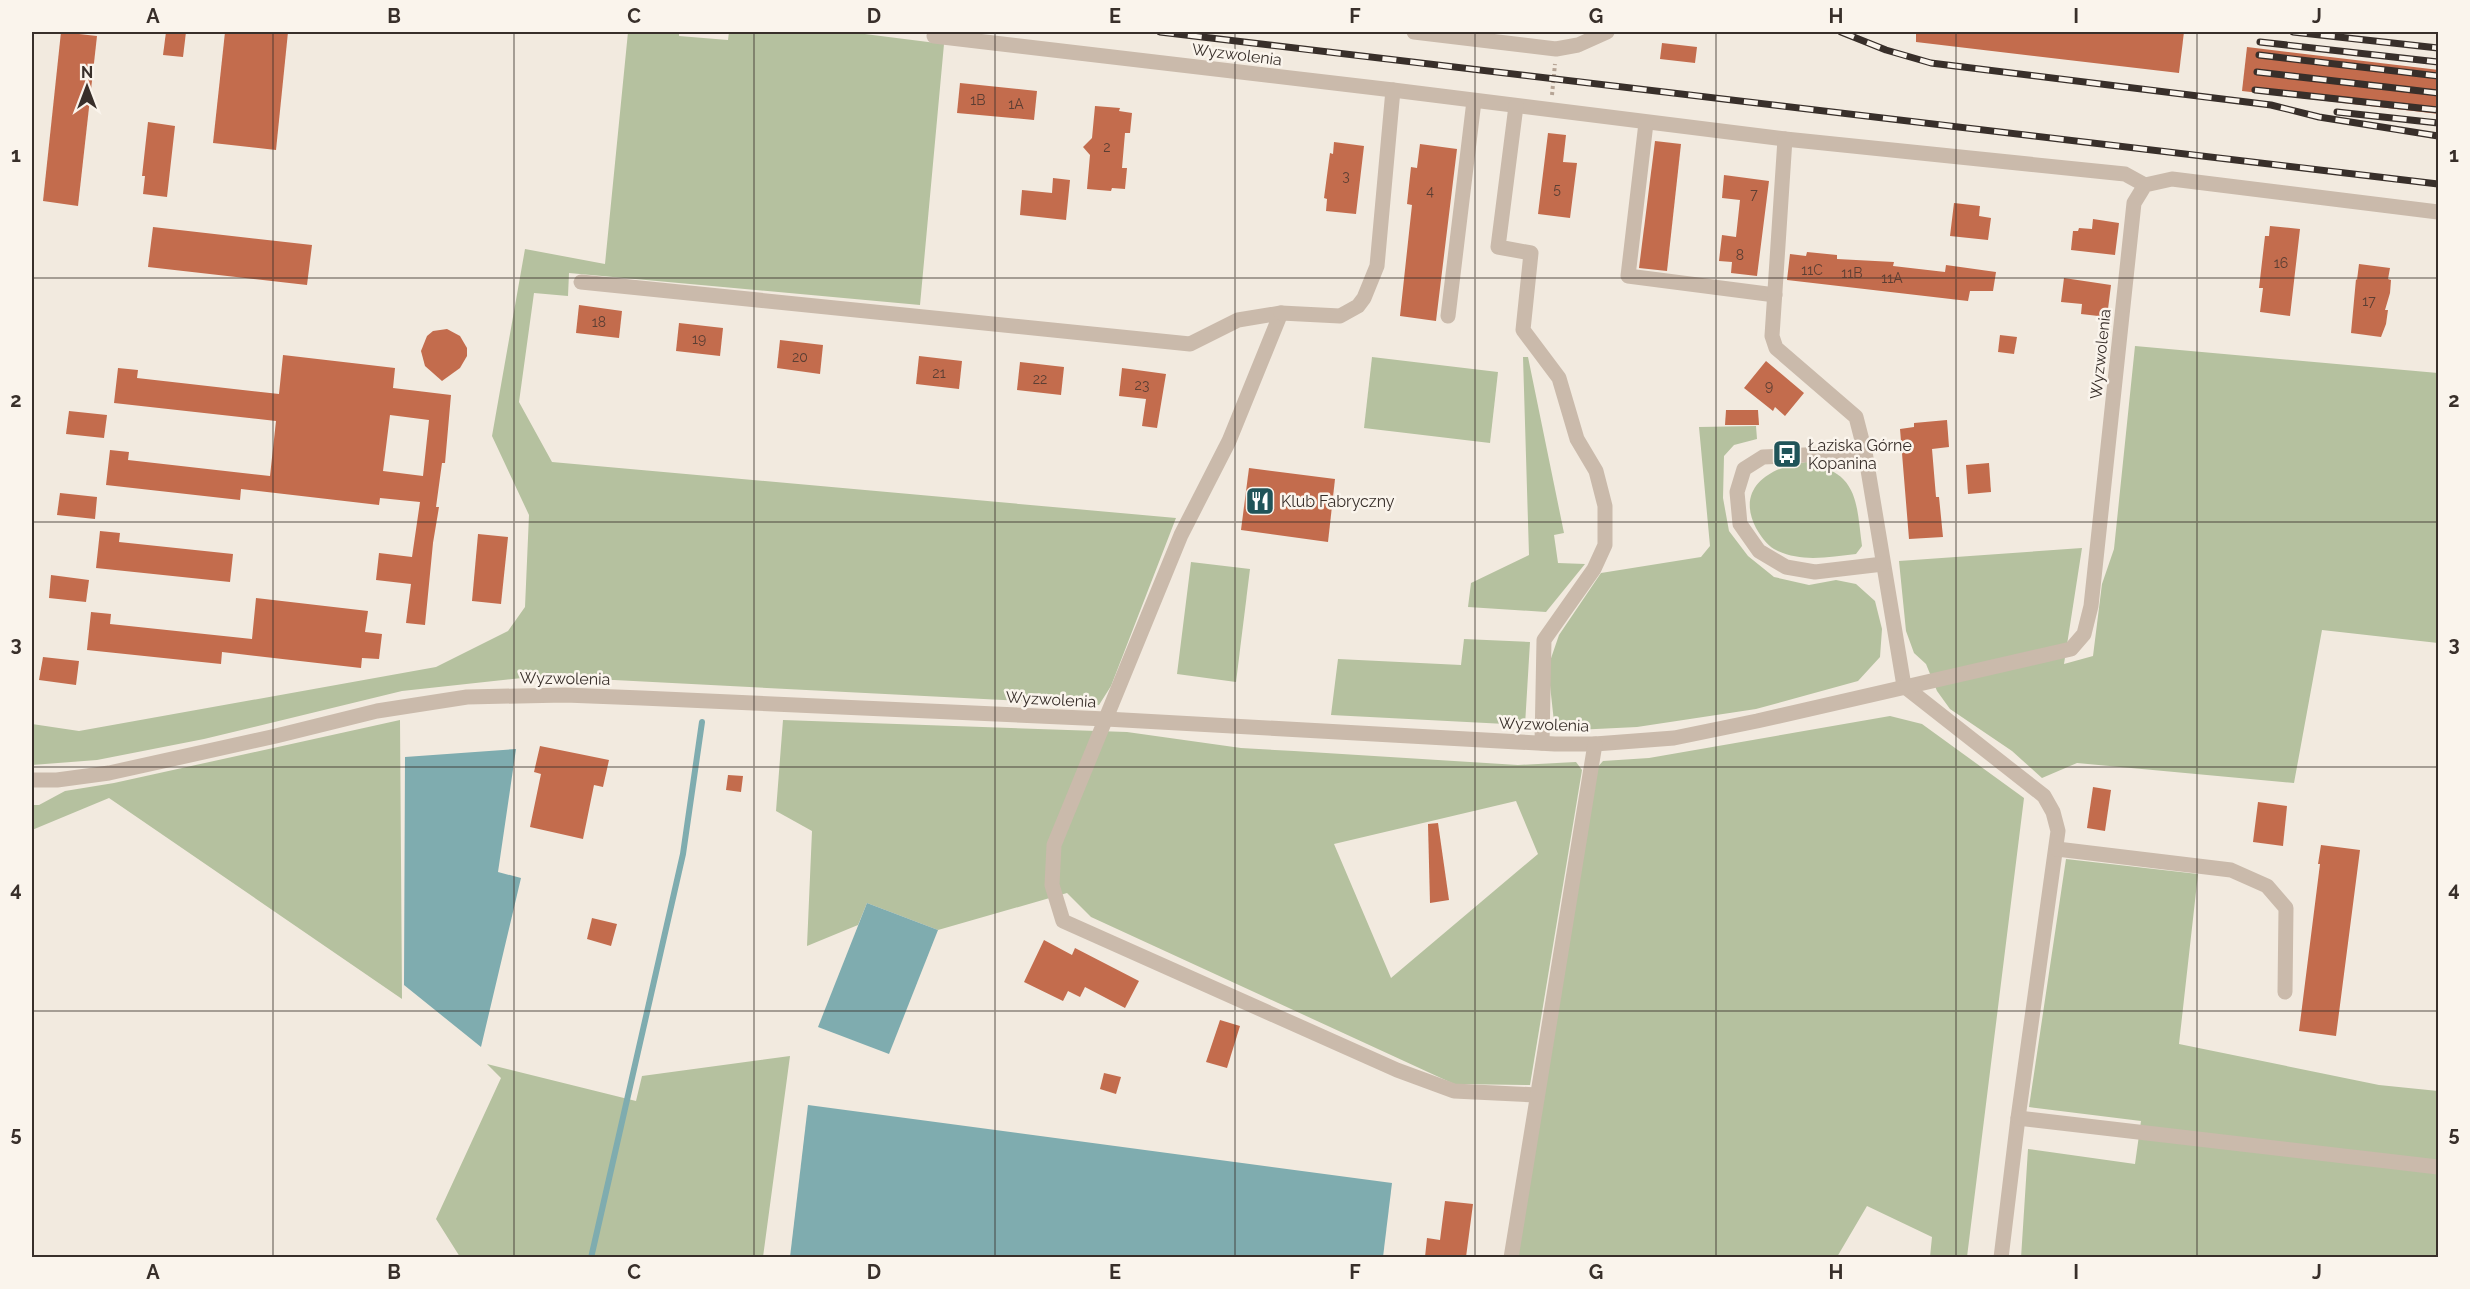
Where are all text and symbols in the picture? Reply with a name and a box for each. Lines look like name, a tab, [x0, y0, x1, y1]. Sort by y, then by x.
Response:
text: A	[146, 4, 160, 28]
text: B	[387, 4, 401, 28]
text: C	[627, 4, 641, 28]
text: D	[867, 4, 881, 28]
text: E	[1109, 4, 1121, 28]
text: F	[1349, 4, 1361, 28]
text: G	[1589, 4, 1603, 28]
text: H	[1829, 4, 1843, 28]
text: I	[2073, 4, 2079, 28]
text: J	[2312, 4, 2322, 28]
street label: Wyzwolenia	[1191, 40, 1283, 69]
north arrow	[57, 57, 117, 117]
text: N	[81, 63, 93, 82]
house number: 1B	[970, 92, 986, 108]
house number: 1A	[1008, 96, 1024, 112]
house number: 2	[1103, 139, 1111, 155]
text: 1	[11, 143, 21, 167]
text: 1	[2449, 143, 2459, 167]
house number: 3	[1342, 168, 1350, 184]
house number: 5	[1553, 181, 1561, 197]
house number: 4	[1426, 183, 1434, 199]
house number: 7	[1750, 186, 1758, 202]
house number: 8	[1736, 247, 1744, 263]
house number: 16	[2274, 255, 2288, 271]
house number: 11C	[1801, 262, 1823, 278]
house number: 11B	[1841, 265, 1863, 281]
house number: 11A	[1881, 270, 1903, 286]
house number: 17	[2362, 293, 2376, 309]
street label: Wyzwolenia	[2086, 308, 2115, 400]
house number: 18	[592, 314, 606, 330]
house number: 19	[692, 331, 706, 347]
house number: 20	[792, 349, 808, 365]
house number: 21	[932, 365, 946, 381]
house number: 22	[1033, 371, 1047, 387]
house number: 23	[1135, 377, 1149, 393]
house number: 9	[1765, 378, 1773, 394]
text: 2	[10, 388, 22, 412]
text: 2	[2448, 388, 2460, 412]
place label: Łaziska Górne Kopanina	[1808, 436, 1912, 473]
bus stop icon: Łaziska Górne Kopanina	[1771, 438, 1803, 470]
restaurant icon: Klub Fabryczny	[1244, 485, 1276, 517]
place label: Klub Fabryczny	[1281, 492, 1395, 511]
text: 3	[10, 632, 22, 656]
text: 3	[2448, 632, 2460, 656]
street label: Wyzwolenia	[520, 668, 610, 689]
street label: Wyzwolenia	[1005, 688, 1097, 711]
street label: Wyzwolenia	[1498, 713, 1590, 736]
text: 4	[10, 877, 22, 901]
text: 4	[2448, 877, 2460, 901]
text: 5	[10, 1122, 22, 1146]
text: 5	[2448, 1122, 2460, 1146]
text: A	[146, 1260, 160, 1284]
text: B	[387, 1260, 401, 1284]
text: C	[627, 1260, 641, 1284]
text: D	[867, 1260, 881, 1284]
text: E	[1109, 1260, 1121, 1284]
text: F	[1349, 1260, 1361, 1284]
text: G	[1589, 1260, 1603, 1284]
text: H	[1829, 1260, 1843, 1284]
text: I	[2073, 1260, 2079, 1284]
text: J	[2312, 1260, 2322, 1284]

